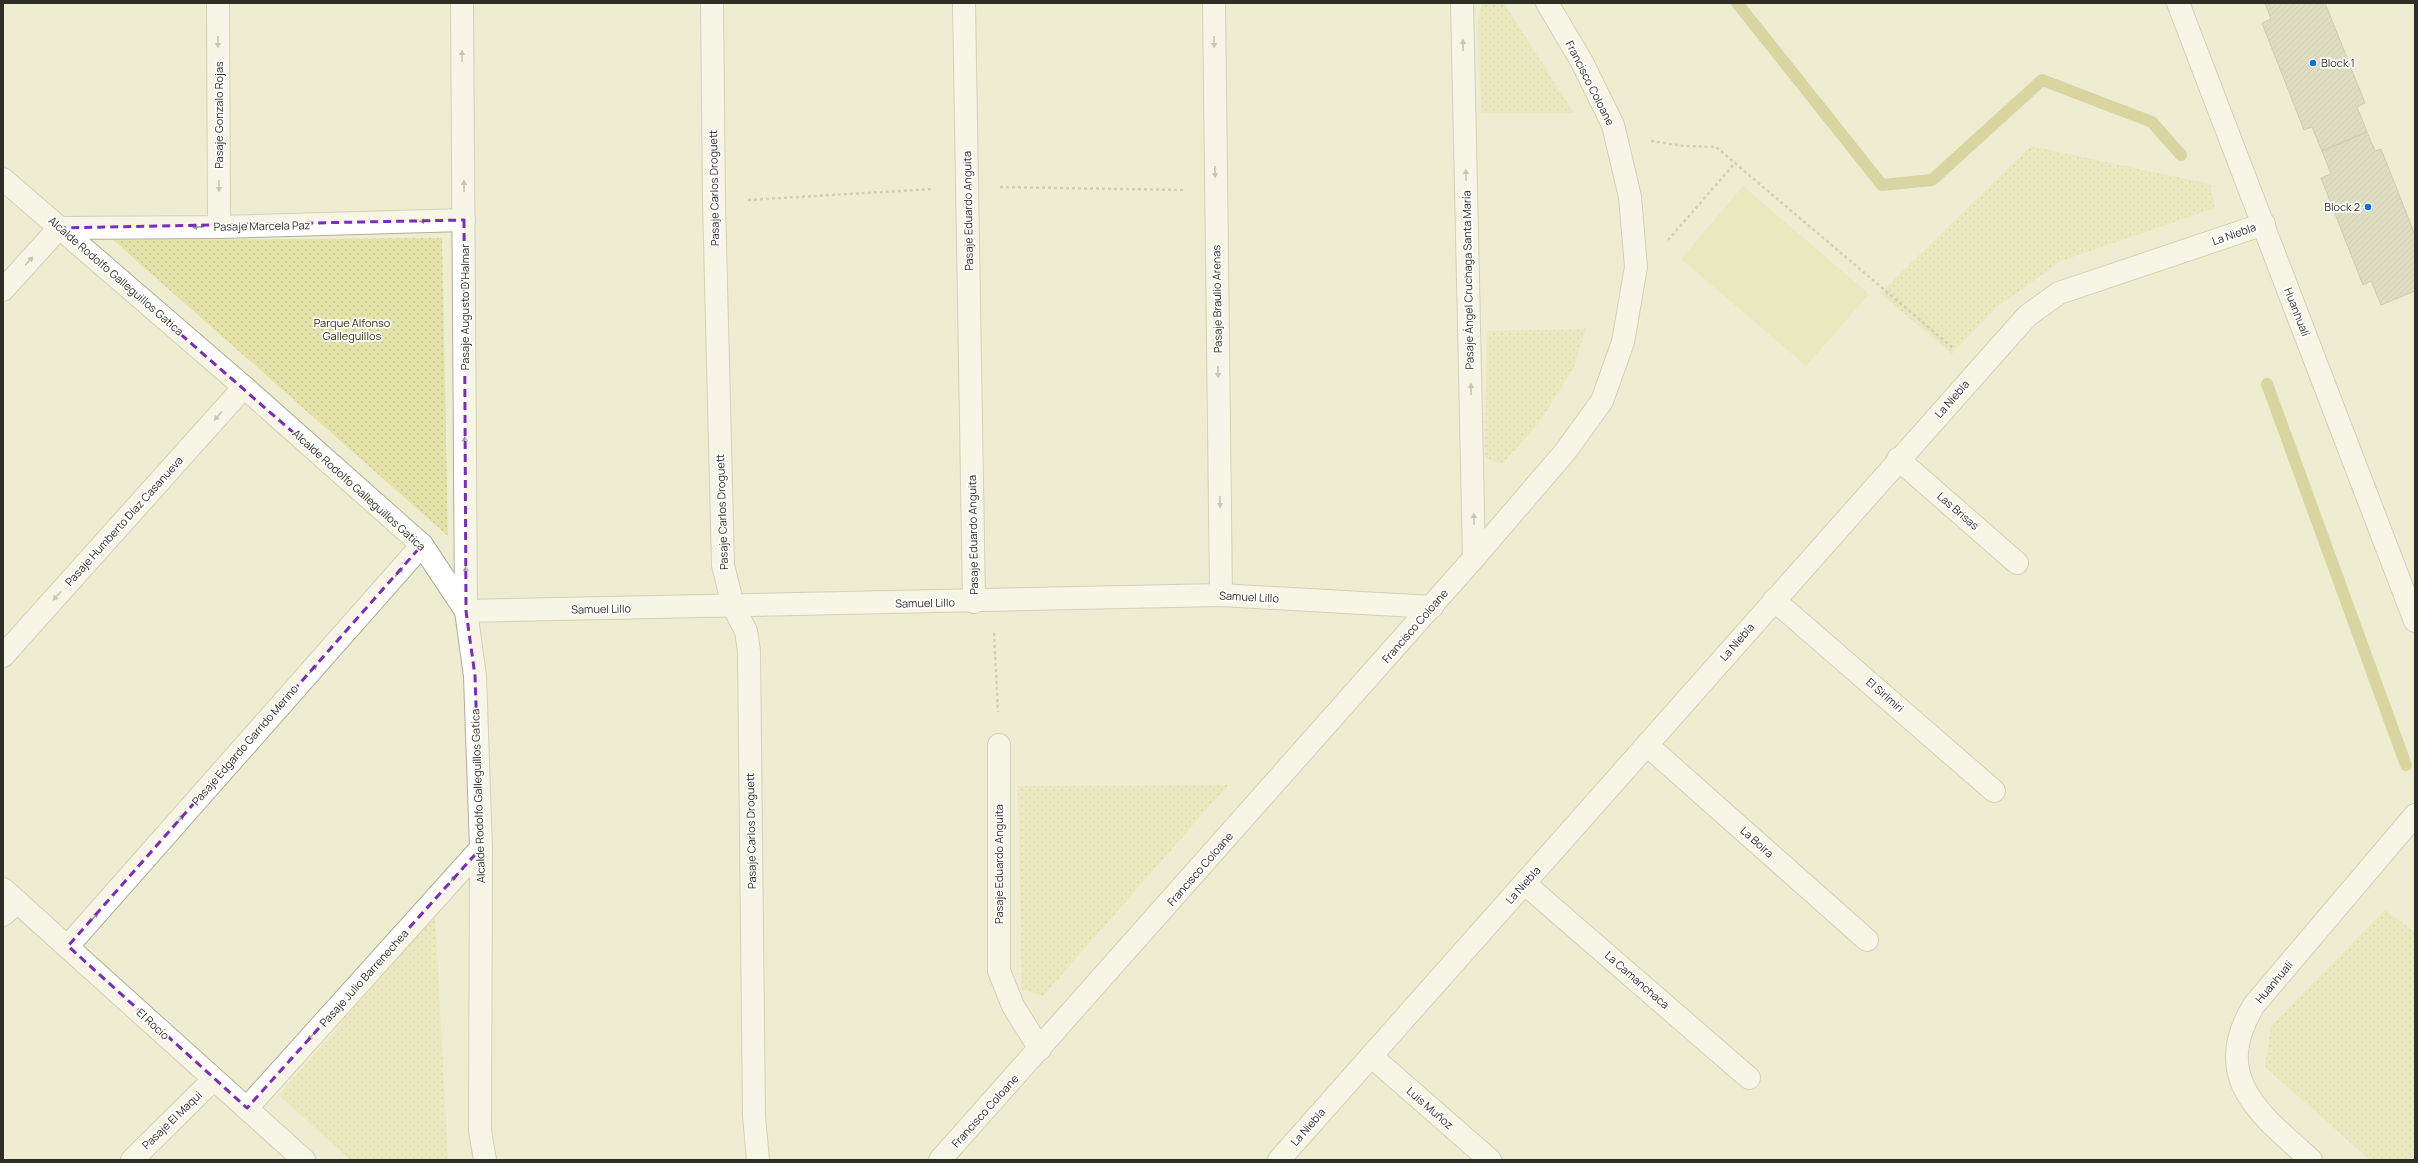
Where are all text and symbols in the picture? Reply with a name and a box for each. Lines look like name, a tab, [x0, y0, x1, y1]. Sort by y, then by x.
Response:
one-way arrow	[215, 36, 221, 49]
one-way arrow	[1211, 36, 1217, 49]
one-way arrow	[1460, 38, 1466, 51]
street label: Francisco Coloane	[1563, 38, 1619, 128]
one-way arrow	[459, 49, 465, 62]
place label: Block 1	[2321, 55, 2355, 70]
marker: Block 1	[2308, 58, 2318, 68]
street label: Pasaje Gonzalo Rojas	[211, 61, 226, 169]
street label: Pasaje Carlos Droguett	[705, 130, 722, 246]
street label: Pasaje Eduardo Anguita	[959, 151, 976, 271]
one-way arrow	[1212, 166, 1218, 179]
one-way arrow	[1463, 168, 1469, 181]
one-way arrow	[461, 179, 467, 192]
one-way arrow	[216, 180, 222, 193]
street label: Pasaje Ángel Cruchaga Santa María	[1458, 190, 1477, 370]
place label: Block 2	[2324, 199, 2360, 214]
marker: Block 2	[2363, 202, 2373, 212]
street label: Alcalde Rodolfo Galleguillos Gatica	[46, 213, 187, 339]
street label: Pasaje Marcela Paz	[214, 217, 311, 234]
one-way arrow	[419, 218, 431, 225]
street label: La Niebla	[2210, 219, 2258, 248]
one-way arrow	[191, 224, 204, 230]
street label: Pasaje Augusto D'Halmar	[457, 244, 472, 370]
street label: Pasaje Braulio Arenas	[1208, 245, 1225, 353]
one-way arrow	[24, 256, 34, 266]
street label: Huanhualí	[2281, 285, 2314, 339]
park label: Parque Alfonso Galleguillos	[314, 315, 391, 343]
one-way arrow	[1215, 366, 1221, 379]
street label: La Niebla	[1931, 377, 1972, 421]
one-way arrow	[1468, 382, 1474, 395]
one-way arrow	[214, 411, 223, 420]
street label: Alcalde Rodolfo Galleguillos Gatica	[289, 426, 429, 554]
one-way arrow	[462, 435, 468, 448]
street label: Pasaje Humberto Díaz Casanueva	[61, 453, 186, 589]
street label: Pasaje Carlos Droguett	[712, 454, 731, 570]
street label: Pasaje Eduardo Anguita	[964, 475, 981, 595]
street label: Las Brisas	[1934, 488, 1983, 533]
one-way arrow	[1217, 496, 1223, 509]
one-way arrow	[1470, 513, 1477, 525]
one-way arrow	[463, 565, 469, 578]
one-way arrow	[394, 566, 403, 577]
street label: Francisco Coloane	[1378, 585, 1451, 666]
street label: Samuel Lillo	[1219, 587, 1280, 606]
one-way arrow	[52, 591, 62, 601]
street label: Samuel Lillo	[895, 594, 956, 611]
street label: Samuel Lillo	[571, 600, 632, 617]
street label: La Niebla	[1716, 620, 1757, 664]
one-way arrow	[308, 664, 317, 674]
street label: El Sirimiri	[1863, 674, 1907, 715]
street label: Pasaje Edgardo Garrido Merino	[188, 681, 301, 808]
street label: Alcalde Rodolfo Galleguillos Gatica	[467, 709, 488, 883]
street label: Pasaje Carlos Droguett	[742, 773, 759, 889]
street label: Pasaje Eduardo Anguita	[991, 804, 1006, 924]
one-way arrow	[176, 814, 185, 824]
street label: La Boira	[1738, 823, 1777, 860]
street label: Francisco Coloane	[1163, 828, 1236, 909]
street label: La Niebla	[1502, 863, 1543, 907]
one-way arrow	[450, 872, 460, 882]
one-way arrow	[90, 911, 99, 922]
street label: Pasaje Julio Barrenechea	[316, 926, 411, 1030]
street label: La Camanchaca	[1602, 947, 1673, 1012]
street label: Huanhualí	[2251, 957, 2296, 1006]
street label: El Rocío	[134, 1005, 173, 1043]
one-way arrow	[307, 1031, 317, 1041]
street label: Francisco Coloane	[948, 1071, 1022, 1150]
street label: Luis Muñoz	[1404, 1083, 1457, 1132]
street label: Pasaje El Maqui	[138, 1087, 205, 1152]
street label: La Niebla	[1287, 1105, 1328, 1149]

